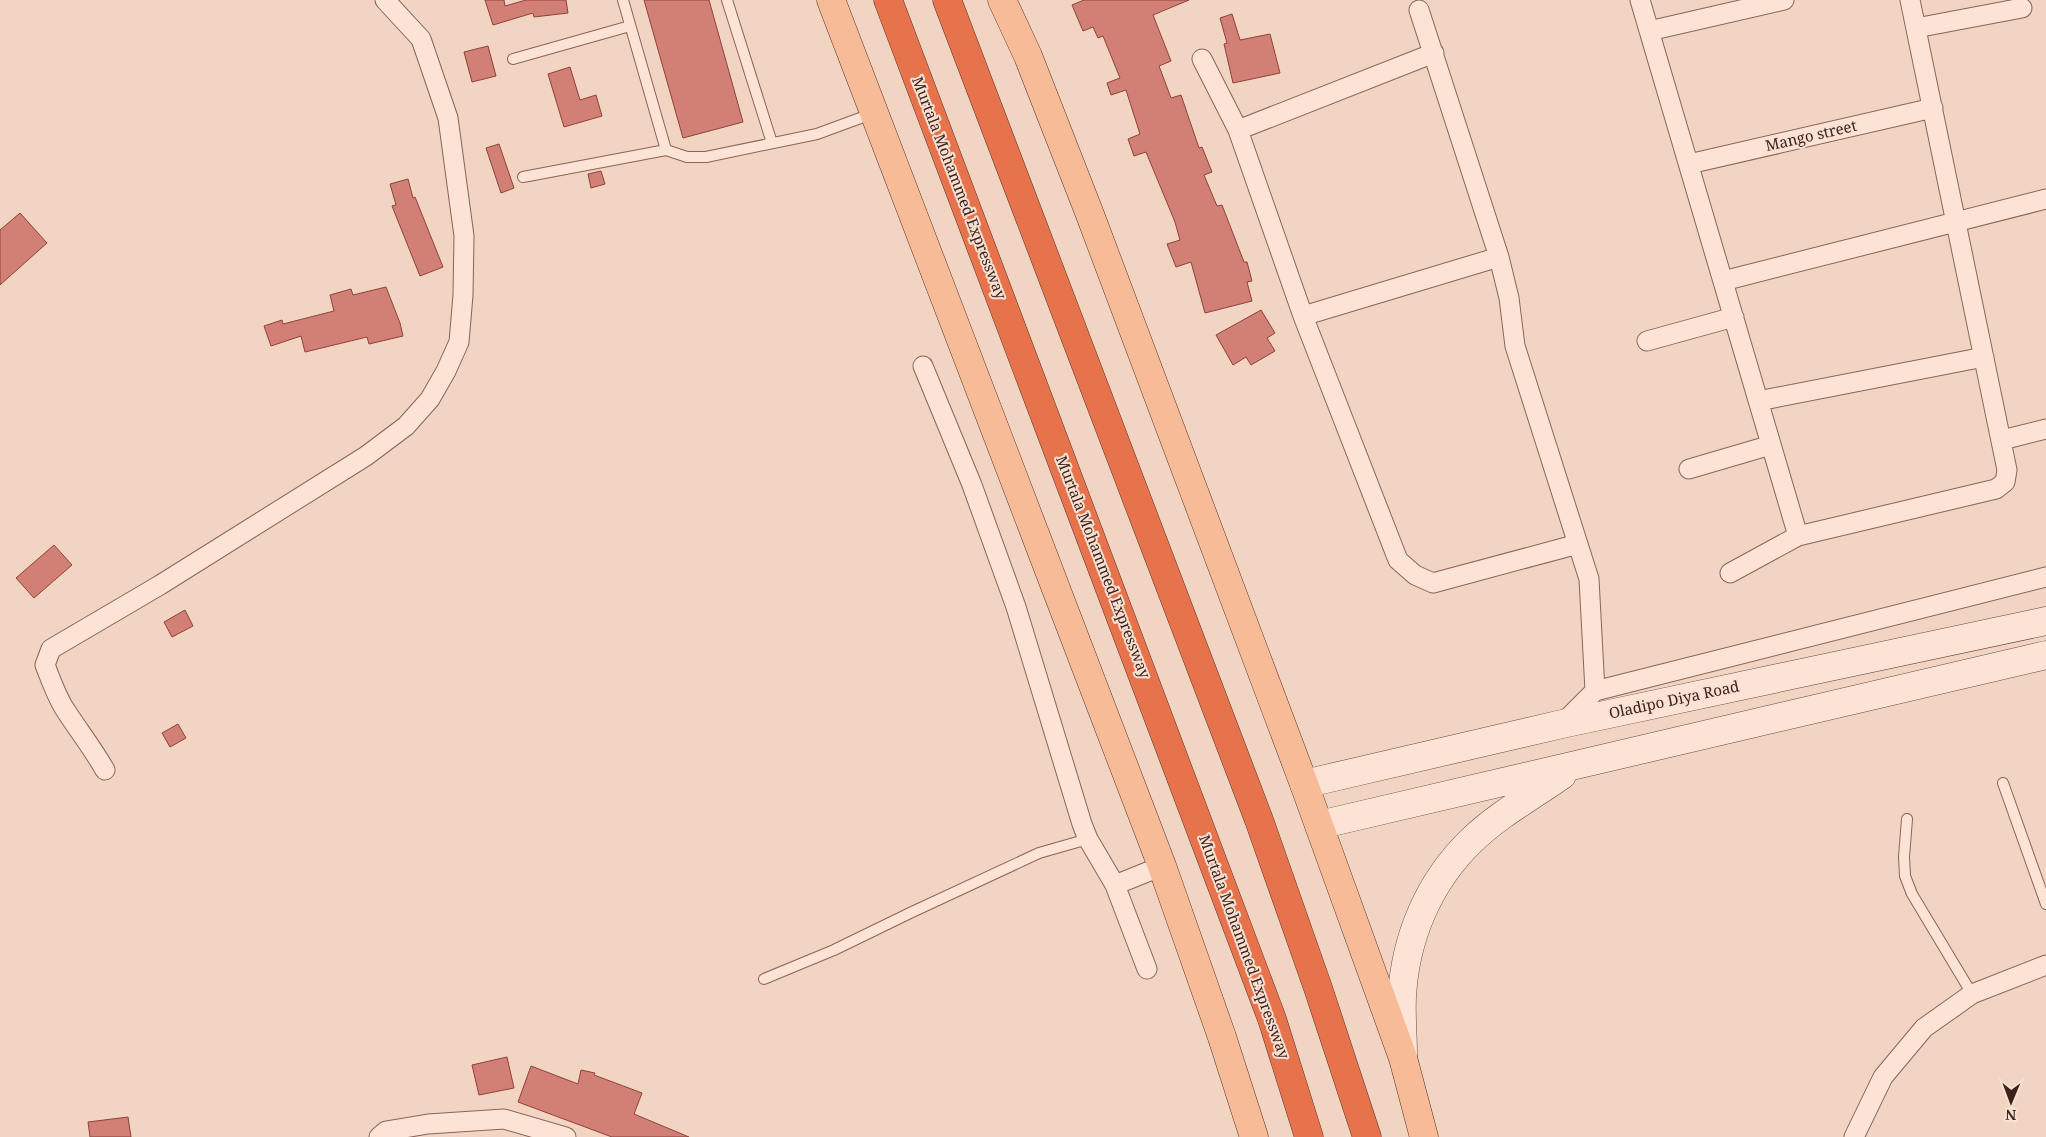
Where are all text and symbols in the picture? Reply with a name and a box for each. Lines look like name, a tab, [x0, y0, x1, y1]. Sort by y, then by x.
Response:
street label: Murtala Mohammed Expressway	[908, 73, 1012, 302]
street label: Mango street	[1763, 115, 1858, 155]
street label: Murtala Mohammed Expressway	[1052, 452, 1156, 681]
street label: Oladipo Diya Road	[1607, 675, 1741, 723]
street label: Murtala Mohammed Expressway	[1195, 832, 1295, 1062]
north arrow	[1986, 1077, 2036, 1127]
text: N	[2005, 1106, 2016, 1125]

